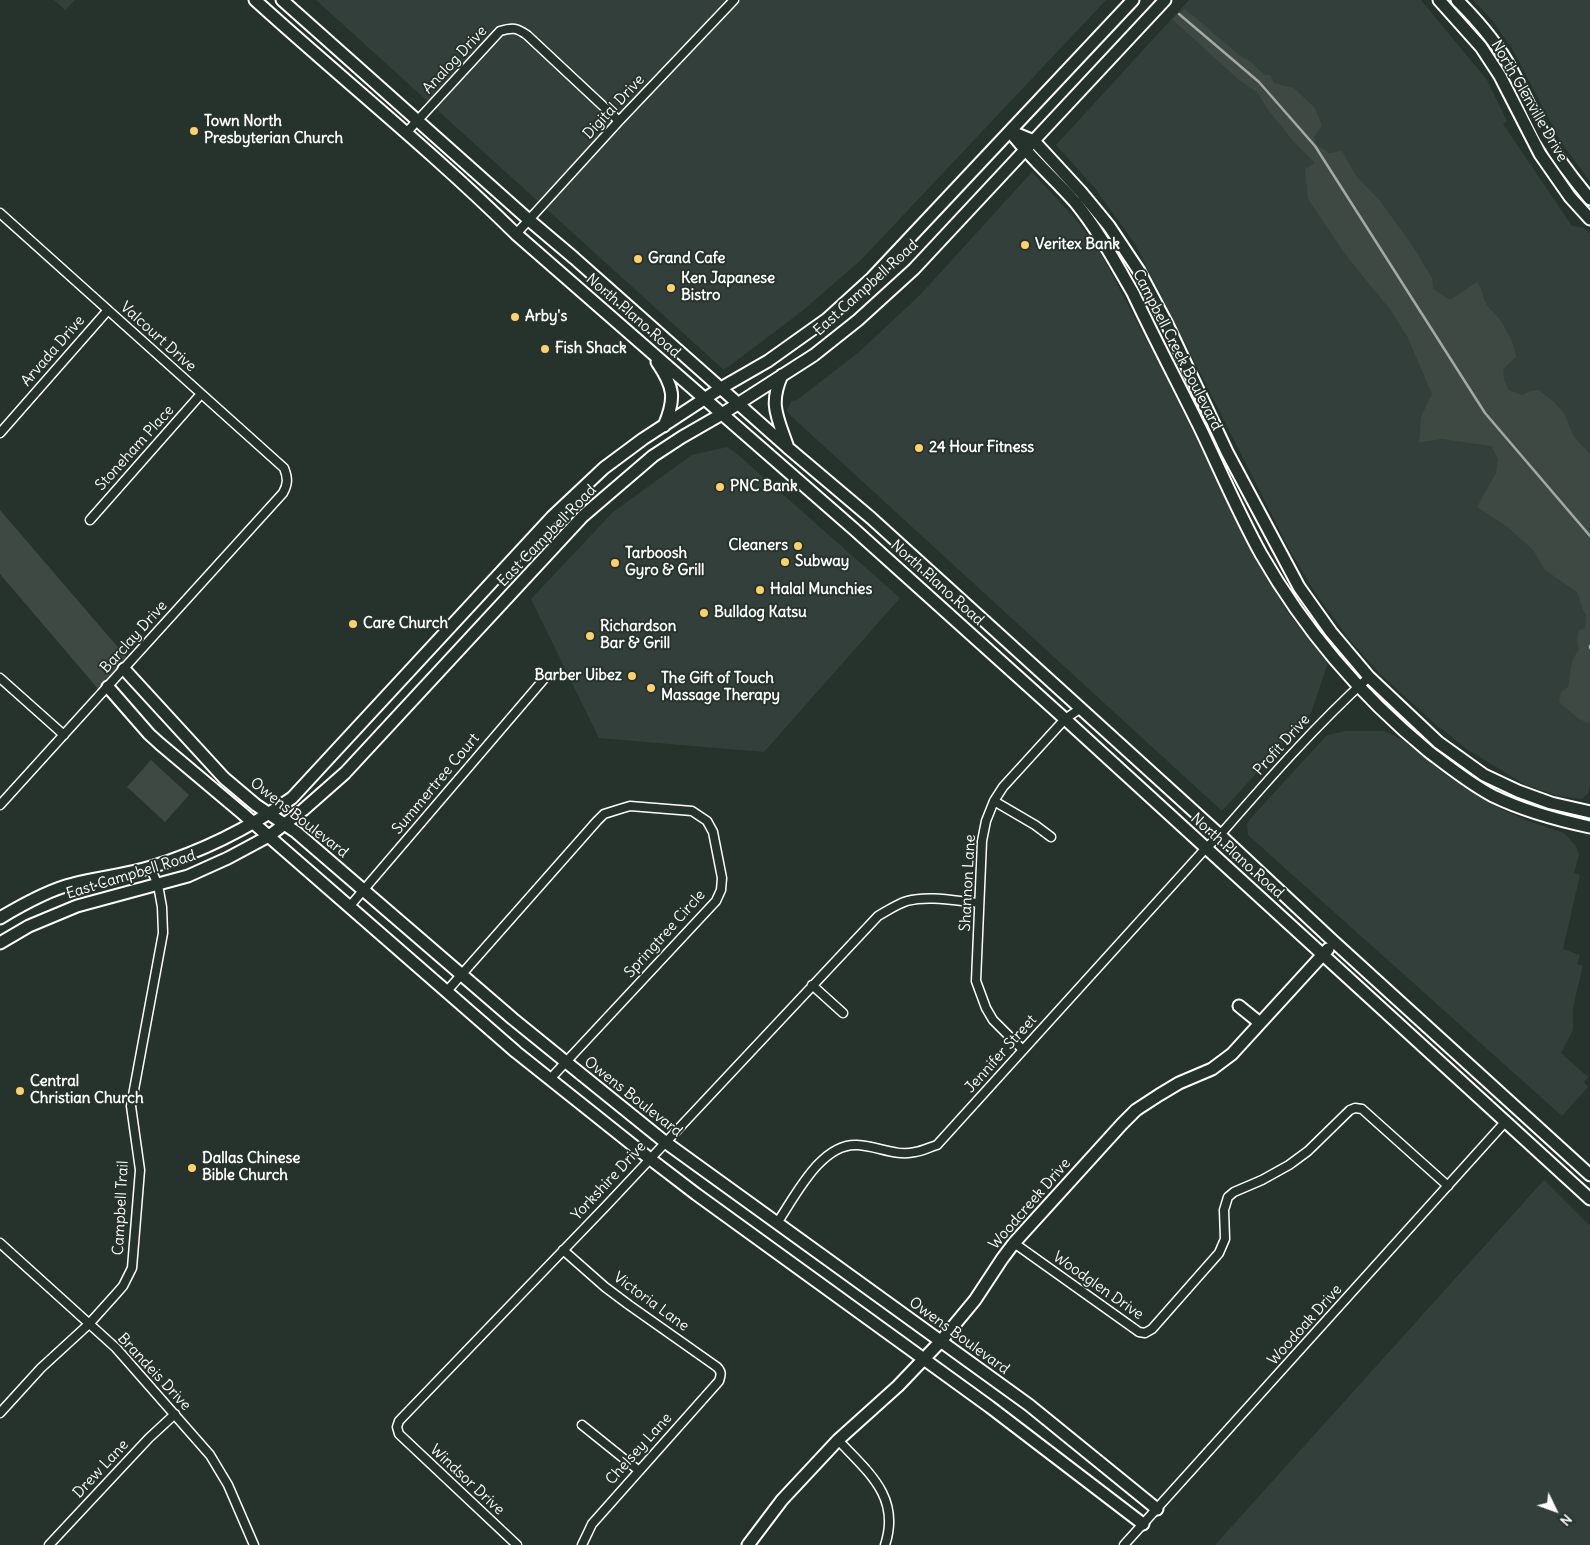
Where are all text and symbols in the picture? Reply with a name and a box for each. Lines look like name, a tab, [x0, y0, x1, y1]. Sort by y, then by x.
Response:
street label: Analog Drive	[419, 22, 491, 98]
street label: North Glenville Drive	[1487, 37, 1571, 165]
street label: Digital Drive	[580, 71, 648, 143]
place label: Town North Presbyterian Church	[204, 113, 343, 148]
marker: Town North Presbyterian Church	[188, 125, 200, 137]
street label: East Campbell Road	[810, 236, 922, 340]
place label: Veritex Bank	[1035, 236, 1120, 254]
marker: Veritex Bank	[1019, 239, 1031, 251]
place label: Grand Cafe	[648, 250, 725, 268]
marker: Grand Cafe	[632, 253, 644, 265]
street label: Campbell Creek Boulevard	[1128, 266, 1226, 434]
street label: North Plano Road	[582, 270, 684, 362]
place label: Ken Japanese Bistro	[681, 270, 775, 305]
marker: Ken Japanese Bistro	[665, 282, 677, 294]
street label: Valcourt Drive	[116, 298, 200, 376]
place label: Arby's	[525, 308, 567, 326]
marker: Arby's	[509, 311, 521, 323]
street label: Arvada Drive	[17, 312, 89, 390]
place label: Fish Shack	[555, 340, 627, 358]
marker: Fish Shack	[539, 343, 551, 355]
street label: Stoneham Place	[92, 402, 178, 494]
place label: 24 Hour Fitness	[929, 439, 1034, 457]
marker: 24 Hour Fitness	[913, 442, 925, 454]
place label: PNC Bank	[730, 478, 798, 496]
street label: East Campbell Road	[494, 481, 600, 591]
marker: PNC Bank	[714, 481, 726, 493]
place label: Cleaners	[728, 537, 788, 555]
street label: North Plano Road	[887, 537, 987, 629]
marker: Cleaners	[792, 540, 804, 552]
place label: Tarboosh Gyro & Grill	[625, 545, 704, 580]
place label: Subway	[795, 553, 849, 571]
marker: Subway	[779, 556, 791, 568]
marker: Tarboosh Gyro & Grill	[609, 557, 621, 569]
place label: Halal Munchies	[770, 581, 872, 599]
marker: Halal Munchies	[754, 584, 766, 596]
street label: Barclay Drive	[97, 597, 171, 677]
place label: Bulldog Katsu	[714, 604, 807, 622]
marker: Bulldog Katsu	[698, 607, 710, 619]
place label: Care Church	[363, 615, 448, 633]
marker: Care Church	[347, 618, 359, 630]
place label: Richardson Bar & Grill	[600, 618, 676, 653]
marker: Richardson Bar & Grill	[584, 630, 596, 642]
place label: Barber Uibez	[534, 667, 622, 685]
marker: Barber Uibez	[626, 670, 638, 682]
place label: The Gift of Touch Massage Therapy	[661, 670, 780, 705]
marker: The Gift of Touch Massage Therapy	[645, 682, 657, 694]
street label: Profit Drive	[1250, 711, 1314, 779]
street label: Summertree Court	[389, 730, 483, 838]
street label: Owens Boulevard	[246, 774, 352, 862]
street label: North Plano Road	[1187, 810, 1287, 902]
street label: Shannon Lane	[956, 834, 980, 932]
street label: East Campbell Road	[64, 847, 198, 903]
street label: Springtree Circle	[621, 886, 709, 982]
street label: Jennifer Street	[961, 1011, 1041, 1097]
street label: Owens Boulevard	[580, 1053, 686, 1141]
place label: Central Christian Church	[30, 1073, 144, 1108]
marker: Central Christian Church	[14, 1085, 26, 1097]
street label: Yorkshire Drive	[568, 1138, 650, 1224]
place label: Dallas Chinese Bible Church	[202, 1150, 300, 1185]
street label: Woodcreek Drive	[985, 1155, 1075, 1253]
street label: Campbell Trail	[110, 1160, 132, 1256]
marker: Dallas Chinese Bible Church	[186, 1162, 198, 1174]
street label: Woodglen Drive	[1049, 1248, 1147, 1324]
street label: Victoria Lane	[610, 1269, 692, 1335]
street label: Woodoak Drive	[1264, 1281, 1346, 1369]
street label: Owens Boulevard	[905, 1294, 1013, 1378]
street label: Brandeis Drive	[114, 1330, 194, 1414]
street label: Chelsey Lane	[602, 1409, 676, 1489]
street label: Drew Lane	[69, 1436, 133, 1502]
street label: Windsor Drive	[426, 1441, 508, 1519]
north arrow	[1530, 1485, 1580, 1535]
text: N	[1556, 1510, 1576, 1530]

